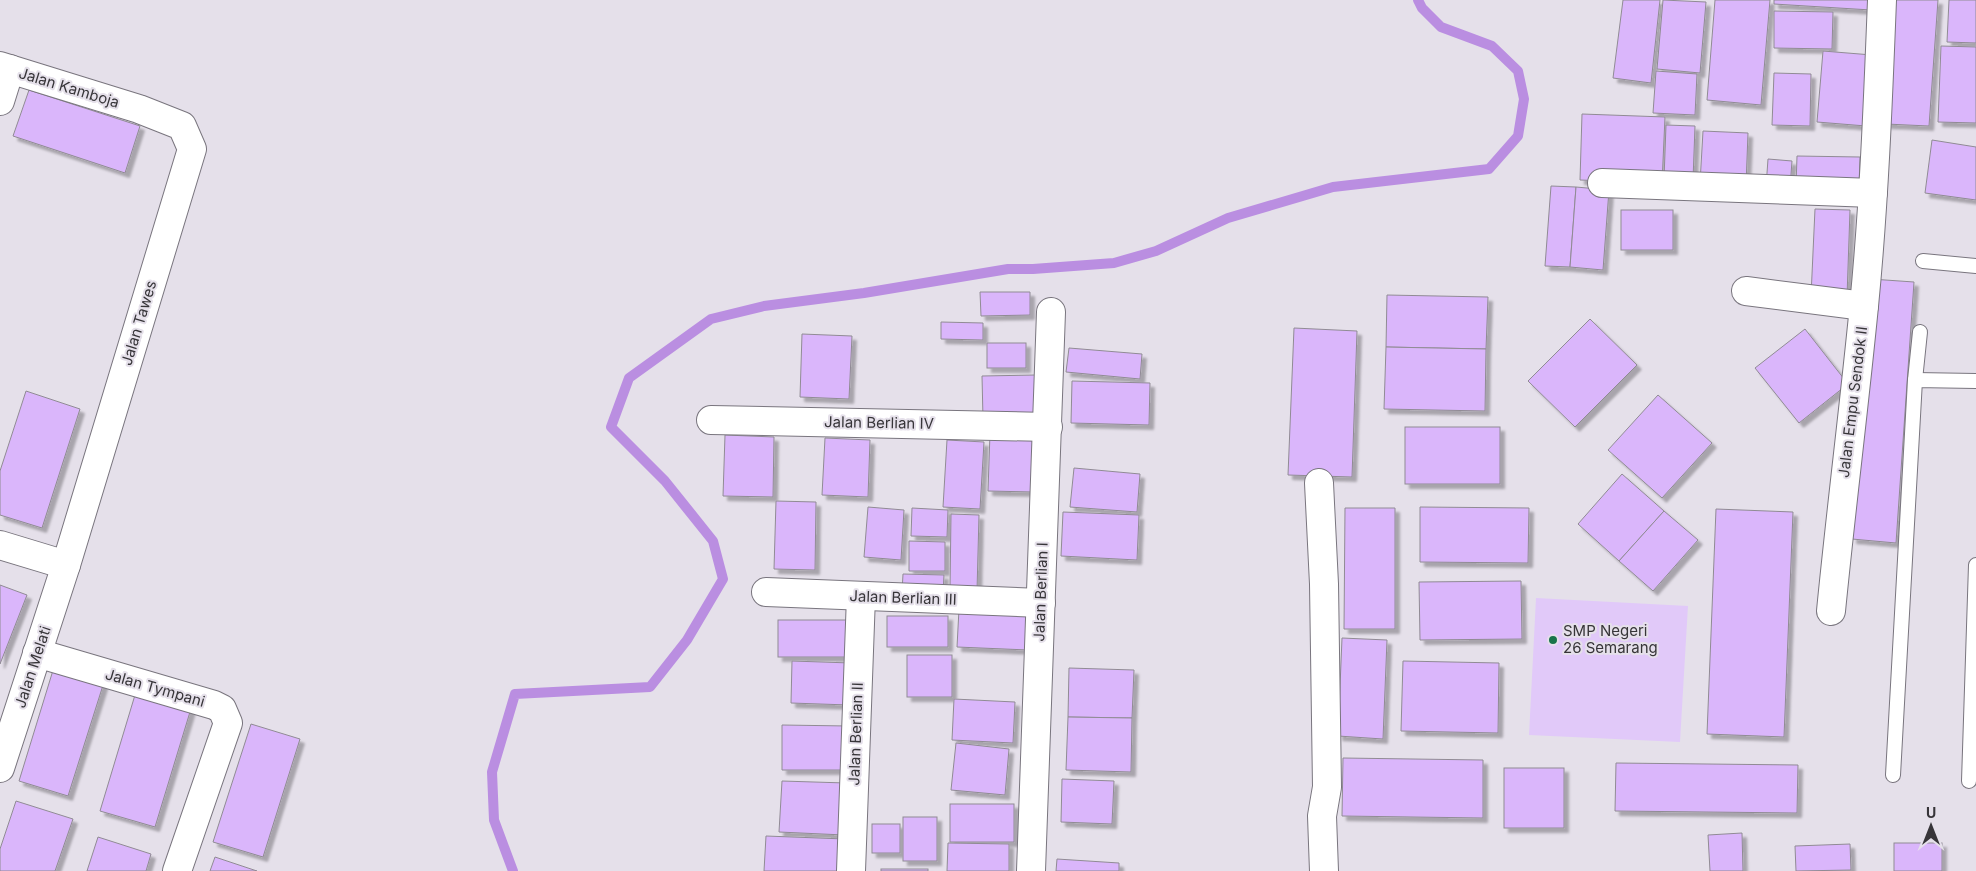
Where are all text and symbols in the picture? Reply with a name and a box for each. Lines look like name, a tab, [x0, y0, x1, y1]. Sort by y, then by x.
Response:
street label: Jalan Kamboja	[17, 63, 122, 112]
street label: Jalan Tawes	[117, 278, 160, 368]
street label: Jalan Empu Sendok II	[1834, 325, 1871, 479]
street label: Jalan Berlian IV	[824, 412, 934, 433]
street label: Jalan Berlian I	[1029, 542, 1052, 642]
street label: Jalan Berlian III	[849, 586, 957, 609]
place label: SMP Negeri 26 Semarang	[1563, 621, 1658, 657]
street label: Jalan Melati	[10, 623, 55, 710]
marker: SMP Negeri 26 Semarang	[1547, 634, 1559, 646]
street label: Jalan Tympani	[103, 664, 207, 711]
street label: Jalan Berlian II	[844, 682, 867, 786]
north arrow	[1906, 801, 1956, 851]
text: U	[1926, 804, 1936, 821]

